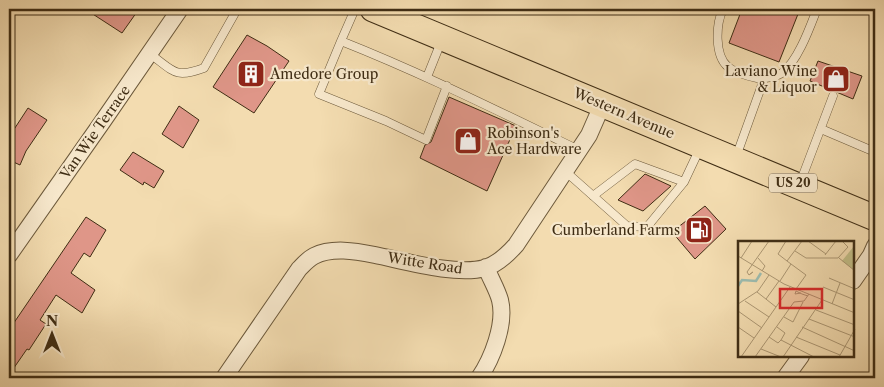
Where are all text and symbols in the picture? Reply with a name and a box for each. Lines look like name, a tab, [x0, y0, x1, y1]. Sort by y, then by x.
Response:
building icon: Amedore Group	[236, 59, 266, 89]
place label: Laviano Wine & Liquor	[725, 62, 817, 96]
shop icon: Laviano Wine & Liquor	[821, 64, 851, 94]
place label: Amedore Group	[269, 65, 378, 83]
street label: Van Wie Terrace	[55, 82, 134, 183]
street label: Western Avenue	[570, 83, 678, 143]
place label: Robinson's Ace Hardware	[486, 124, 582, 158]
shop icon: Robinson's Ace Hardware	[453, 126, 483, 156]
road number: US 20	[769, 174, 817, 192]
fuel station icon: Cumberland Farms	[684, 215, 714, 245]
place label: Cumberland Farms	[552, 221, 680, 239]
inset map	[738, 241, 854, 357]
street label: Witte Road	[385, 248, 464, 278]
north arrow	[28, 310, 78, 360]
text: N	[46, 312, 58, 330]

